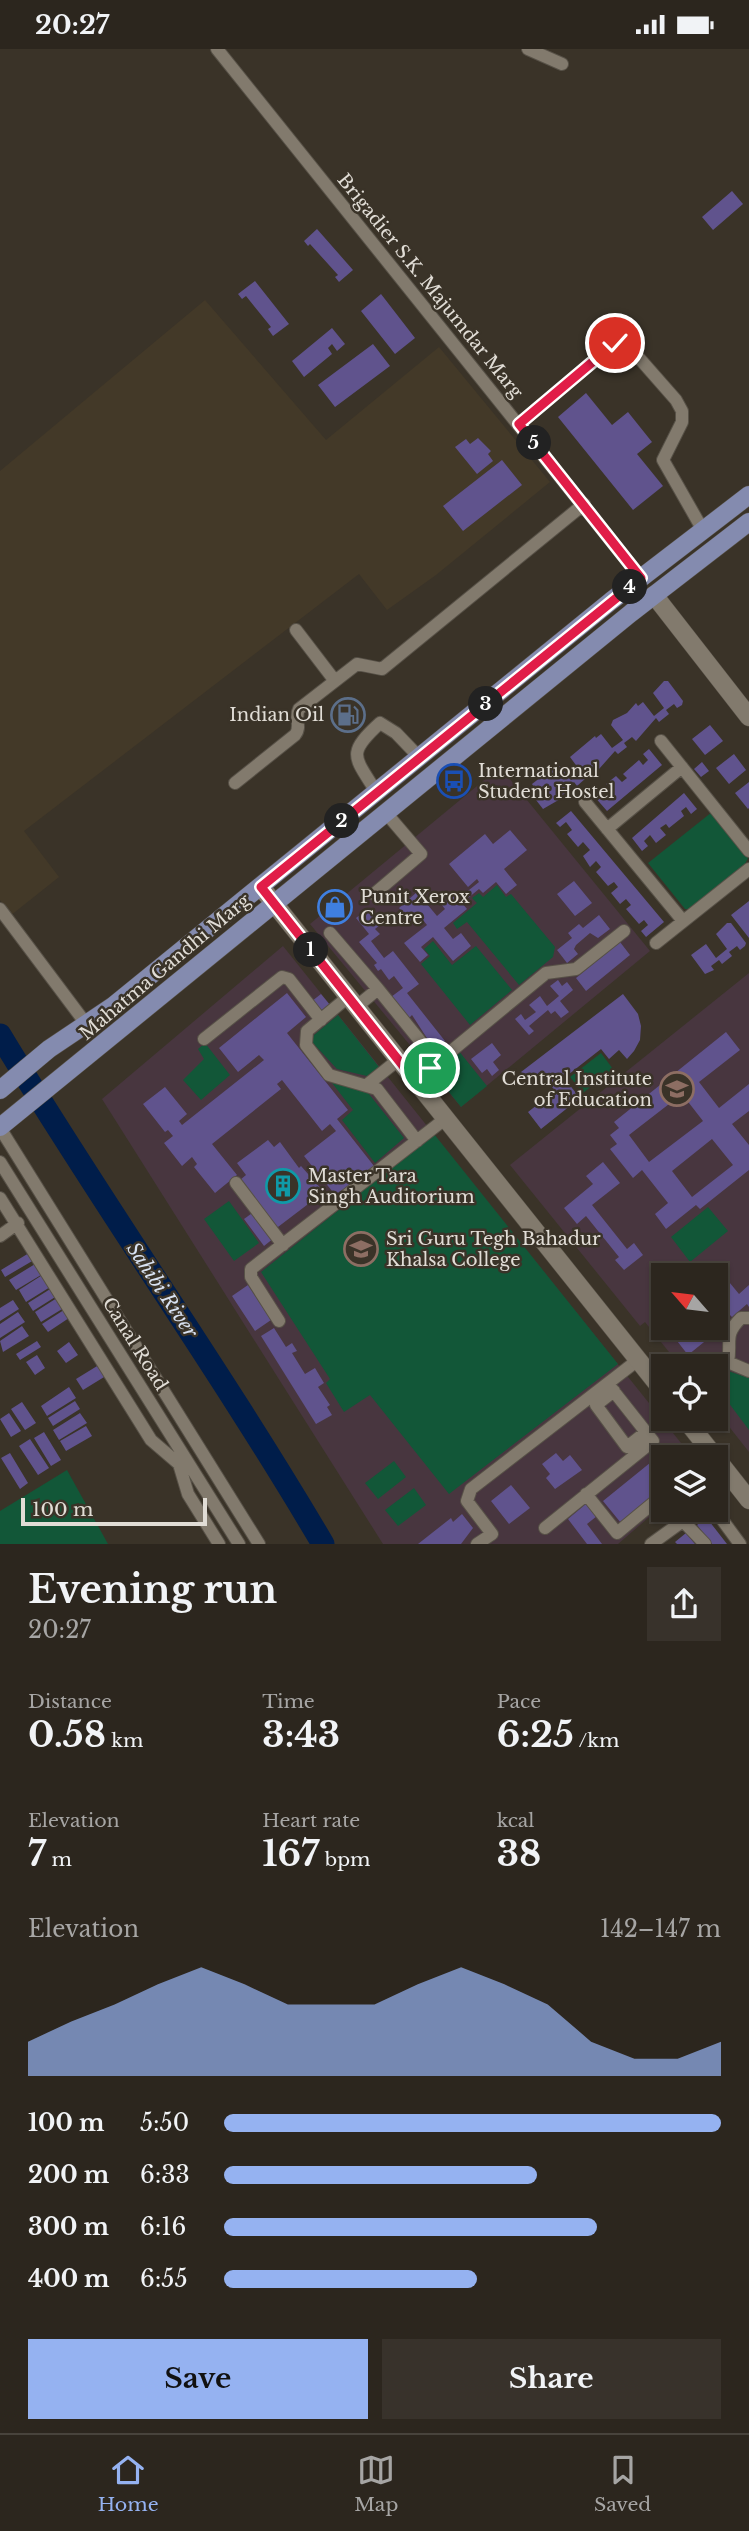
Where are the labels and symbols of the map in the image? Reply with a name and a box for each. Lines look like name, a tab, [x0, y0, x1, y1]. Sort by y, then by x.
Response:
street label: Brigadier S.K. Majumdar Marg	[333, 169, 528, 403]
pin	[585, 313, 645, 373]
pin: 5	[516, 425, 552, 461]
pin: 4	[612, 569, 648, 605]
pin: 3	[468, 687, 504, 721]
fuel station icon: Indian Oil	[329, 696, 367, 734]
place label: Indian Oil	[229, 704, 324, 726]
place label: International Student Hostel	[478, 760, 614, 803]
bus stop icon: International Student Hostel	[435, 762, 473, 800]
pin: 2	[324, 803, 360, 839]
place label: Punit Xerox Centre	[360, 886, 470, 929]
shop icon: Punit Xerox Centre	[316, 888, 354, 926]
street label: Mahatma Gandhi Marg	[75, 889, 255, 1045]
pin: 1	[294, 933, 328, 967]
pin	[400, 1038, 460, 1098]
place label: Central Institute of Education	[502, 1068, 652, 1111]
school or university icon: Central Institute of Education	[658, 1070, 696, 1108]
place label: Master Tara Singh Auditorium	[308, 1165, 474, 1208]
building icon: Master Tara Singh Auditorium	[264, 1167, 302, 1205]
place label: Sri Guru Tegh Bahadur Khalsa College	[386, 1228, 601, 1271]
school or university icon: Sri Guru Tegh Bahadur Khalsa College	[342, 1230, 380, 1268]
water label: Sahibi River	[122, 1238, 203, 1343]
north arrow	[651, 1263, 728, 1341]
street label: Canal Road	[98, 1293, 172, 1395]
scale bar	[21, 1495, 206, 1527]

